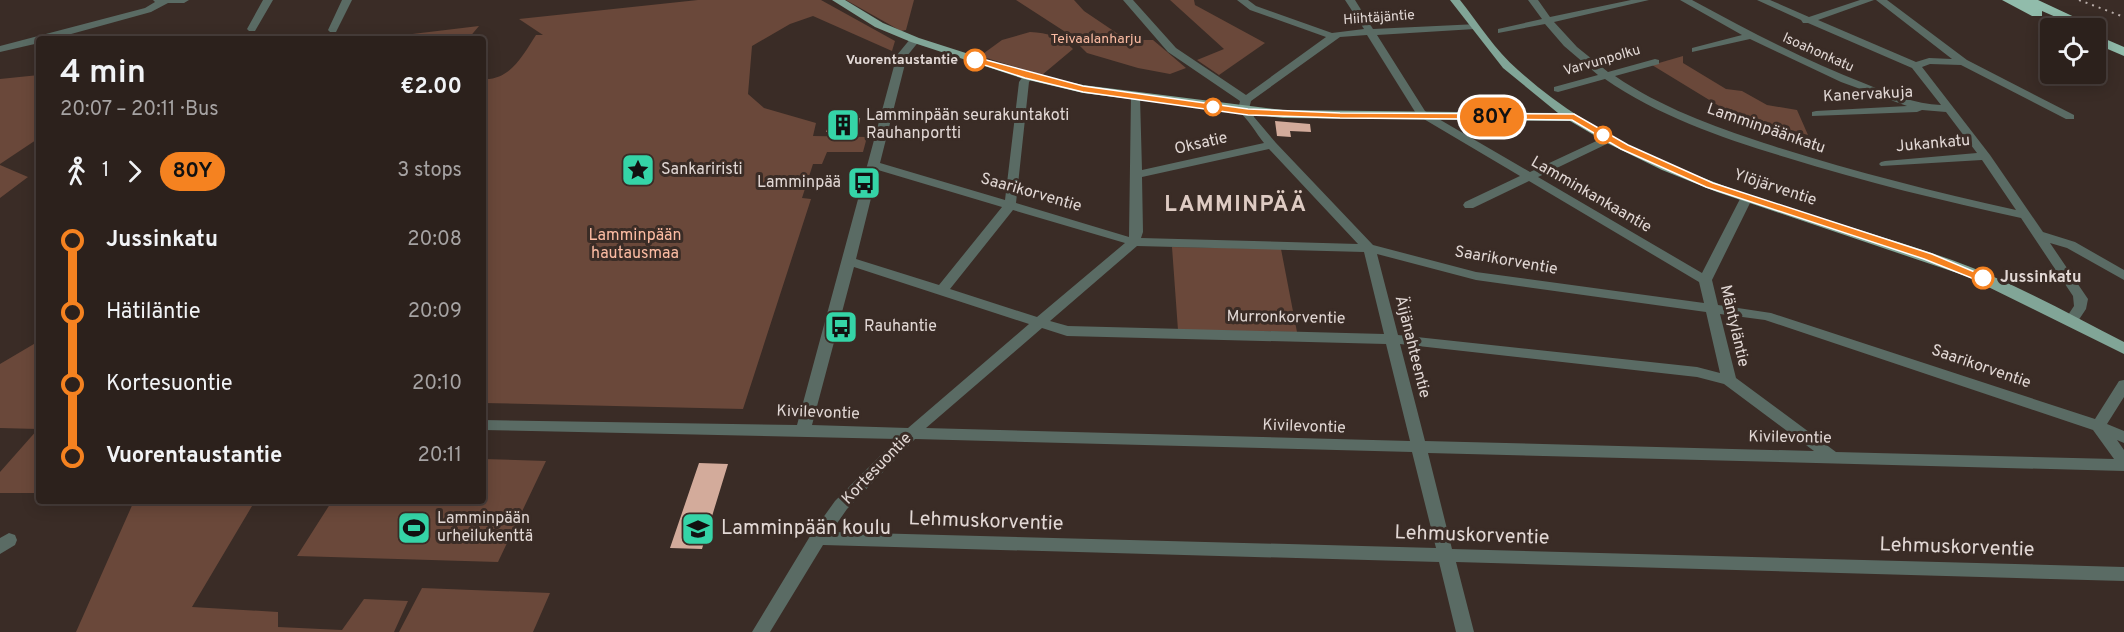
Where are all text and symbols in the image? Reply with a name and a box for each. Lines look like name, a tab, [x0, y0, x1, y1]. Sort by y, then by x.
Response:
street label: Hiihtäjäntie	[1343, 7, 1415, 29]
map controls	[2040, 18, 2106, 84]
button: locate	[2040, 18, 2106, 84]
street label: Isoahonkatu	[1780, 30, 1856, 76]
park label: Teivaalanharju	[1050, 31, 1142, 48]
street label: Varvunpolku	[1562, 42, 1642, 80]
marker: Vuorentaustantie	[964, 49, 986, 71]
place label: Vuorentaustantie	[846, 52, 958, 69]
text: 4 min	[60, 53, 146, 95]
text: €2.00	[400, 74, 462, 101]
street label: Kanervakuja	[1823, 83, 1913, 107]
text: 20:07 – 20:11 · Bus	[60, 97, 219, 123]
unlabelled marker	[1204, 98, 1222, 116]
line badge: 80Y	[1458, 98, 1526, 136]
street label: Lamminpäänkatu	[1704, 99, 1828, 159]
text: 80Y	[1472, 104, 1512, 131]
place label: Lamminpään seurakuntakoti Rauhanportti	[866, 106, 1069, 144]
building icon: Lamminpään seurakuntakoti Rauhanportti	[825, 107, 861, 143]
unlabelled marker	[1594, 126, 1612, 144]
street label: Oksatie	[1173, 128, 1229, 160]
street label: Jukankatu	[1895, 131, 1971, 157]
place icon: Sankariristi	[620, 152, 656, 188]
street label: Lamminkankaantie	[1527, 152, 1655, 238]
icon: walk	[60, 155, 93, 188]
icon: forward	[118, 155, 151, 188]
text: 1	[102, 158, 109, 184]
text: 80Y	[172, 158, 213, 185]
text: 3 stops	[397, 158, 462, 184]
place label: Sankariristi	[661, 160, 743, 180]
bus stop icon: Lamminpää	[846, 165, 882, 201]
street label: Ylöjärventie	[1731, 165, 1819, 211]
street label: Saarikorventie	[978, 169, 1084, 217]
place label: Lamminpää	[757, 173, 841, 193]
district label: LAMMINPÄÄ	[1164, 190, 1308, 219]
park label: Lamminpään hautausmaa	[588, 226, 682, 264]
text: Jussinkatu	[106, 227, 218, 254]
text: 20:08	[407, 227, 462, 253]
street label: Saarikorventie	[1453, 242, 1559, 280]
marker: Jussinkatu	[1972, 267, 1994, 289]
place label: Jussinkatu	[2000, 268, 2082, 288]
street label: Mäntyläntie	[1715, 283, 1753, 369]
street label: Äijänahteentie	[1390, 293, 1435, 400]
text: Hätiläntie	[106, 299, 200, 326]
text: 20:09	[408, 299, 462, 325]
street label: Murronkorventie	[1226, 307, 1346, 329]
bus stop icon: Rauhantie	[823, 309, 859, 345]
place label: Rauhantie	[864, 317, 937, 337]
street label: Saarikorventie	[1928, 341, 2034, 393]
text: Kortesuontie	[106, 371, 233, 398]
text: 20:10	[412, 371, 462, 397]
street label: Kivilevontie	[776, 402, 860, 424]
street label: Kivilevontie	[1262, 416, 1346, 438]
street label: Kivilevontie	[1748, 427, 1832, 449]
street label: Kortesuontie	[838, 429, 916, 509]
text: Vuorentaustantie	[106, 443, 282, 470]
text: 20:11	[418, 443, 462, 469]
street label: Lehmuskorventie	[908, 506, 1064, 538]
place label: Lamminpään urheilukenttä	[437, 509, 533, 547]
sports icon: Lamminpään urheilukenttä	[396, 510, 432, 546]
school or university icon: Lamminpään koulu	[680, 511, 716, 547]
place label: Lamminpään koulu	[721, 516, 891, 542]
street label: Lehmuskorventie	[1394, 520, 1550, 552]
street label: Lehmuskorventie	[1879, 532, 2035, 564]

